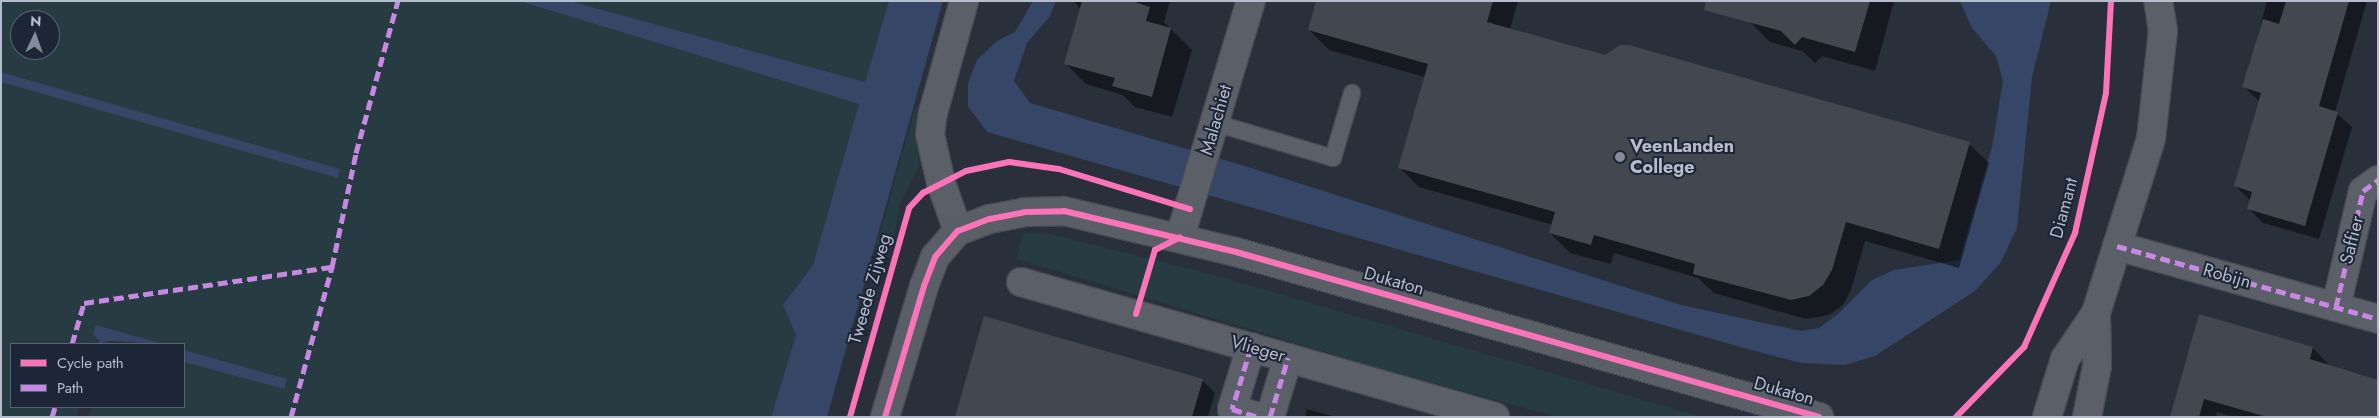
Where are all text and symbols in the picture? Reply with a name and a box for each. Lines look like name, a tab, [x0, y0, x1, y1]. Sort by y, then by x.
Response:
north arrow	[10, 10, 60, 60]
text: N	[30, 11, 42, 31]
street label: Malachiet	[1196, 82, 1236, 158]
place label: VeenLanden College	[1630, 136, 1734, 178]
marker: VeenLanden College	[1614, 151, 1626, 163]
street label: Diamant	[2046, 175, 2082, 241]
street label: Saffier	[2336, 214, 2368, 266]
street label: Tweede Zijweg	[844, 231, 896, 347]
street label: Robijn	[2201, 259, 2253, 293]
street label: Dukaton	[1361, 262, 1427, 300]
street label: Vlieger	[1228, 331, 1288, 367]
legend	[10, 343, 185, 408]
text: Cycle path	[57, 352, 124, 374]
street label: Dukaton	[1751, 372, 1817, 410]
text: Path	[57, 377, 83, 399]

